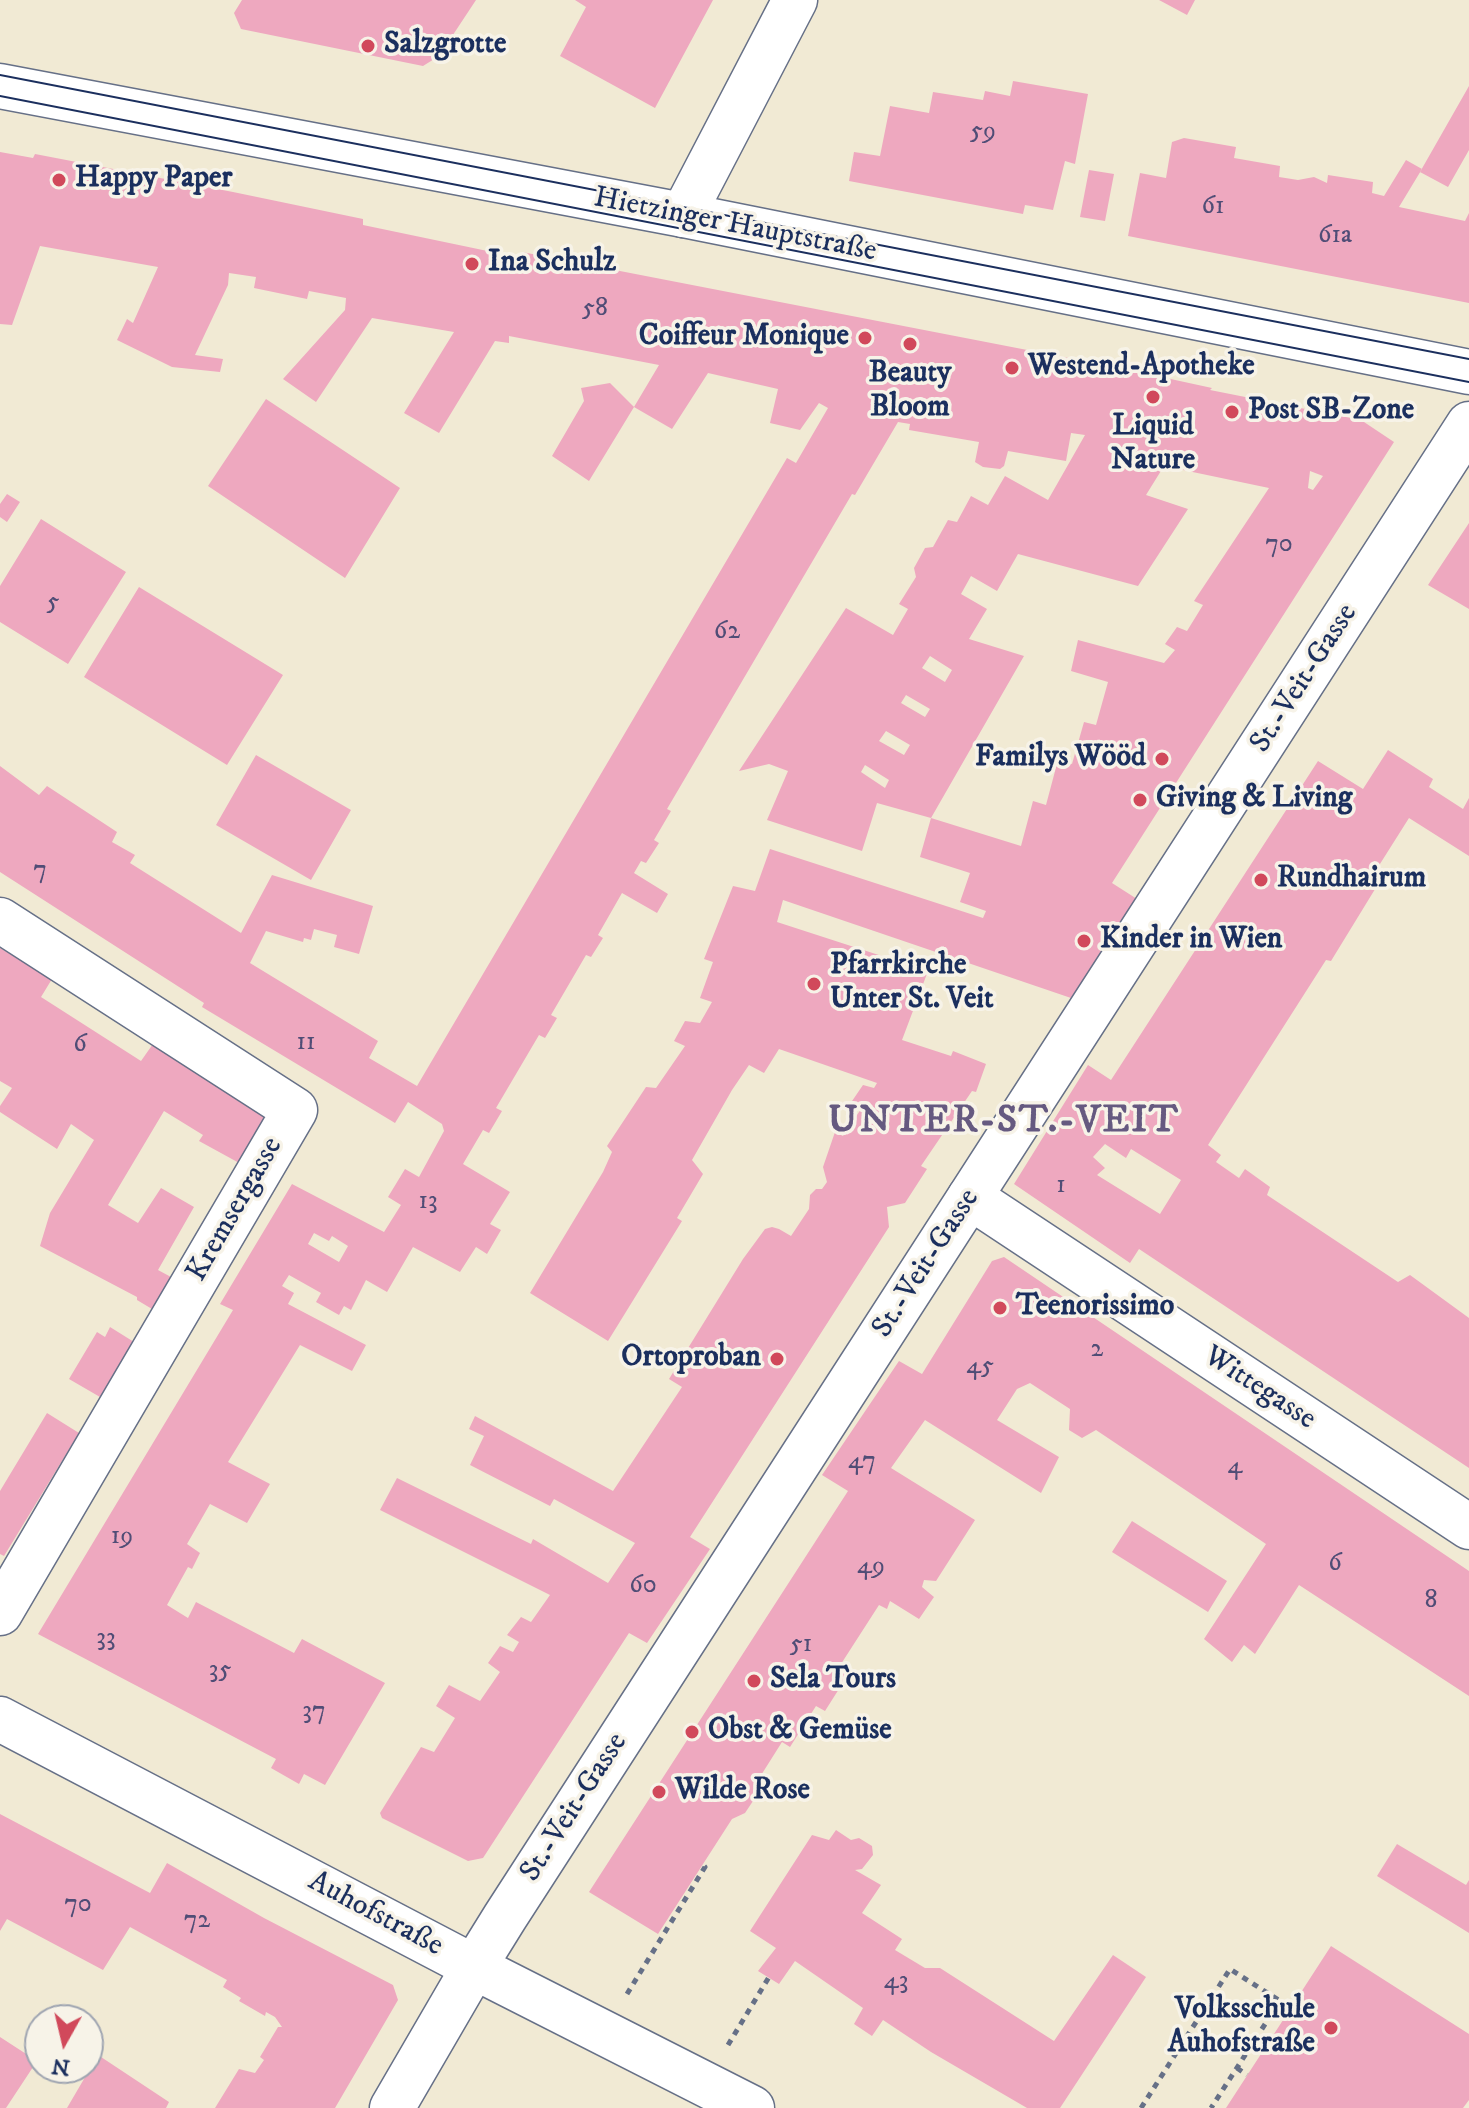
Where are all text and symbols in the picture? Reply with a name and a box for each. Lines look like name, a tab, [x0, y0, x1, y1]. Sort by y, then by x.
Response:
place label: Salzgrotte	[384, 28, 506, 64]
marker: Salzgrotte	[359, 37, 377, 55]
house number: 59	[970, 117, 996, 149]
place label: Happy Paper	[75, 162, 233, 198]
marker: Happy Paper	[50, 171, 68, 189]
street label: Hietzinger Hauptstraße	[591, 181, 879, 271]
house number: 61	[1202, 192, 1224, 224]
house number: 61a	[1318, 221, 1352, 253]
place label: Ina Schulz	[488, 246, 616, 282]
marker: Ina Schulz	[463, 255, 481, 273]
house number: 58	[582, 294, 608, 326]
place label: Coiffeur Monique	[639, 320, 849, 356]
marker: Coiffeur Monique	[856, 329, 874, 347]
marker: Beauty Bloom	[901, 335, 919, 353]
place label: Westend-Apotheke	[1028, 350, 1255, 386]
place label: Beauty Bloom	[869, 357, 951, 428]
marker: Westend-Apotheke	[1003, 359, 1021, 377]
marker: Liquid Nature	[1144, 388, 1162, 406]
place label: Post SB-Zone	[1248, 394, 1414, 430]
marker: Post SB-Zone	[1223, 403, 1241, 421]
place label: Liquid Nature	[1111, 410, 1195, 480]
house number: 70	[1265, 530, 1293, 562]
house number: 5	[47, 588, 59, 620]
street label: St.-Veit-Gasse	[1244, 598, 1366, 760]
house number: 62	[714, 617, 740, 649]
place label: Familys Wööd	[975, 741, 1146, 777]
marker: Familys Wööd	[1153, 750, 1171, 768]
place label: Giving & Living	[1156, 782, 1352, 818]
marker: Giving & Living	[1131, 791, 1149, 809]
house number: 7	[33, 856, 47, 888]
place label: Rundhairum	[1277, 862, 1426, 898]
marker: Rundhairum	[1252, 871, 1270, 889]
place label: Kinder in Wien	[1100, 923, 1283, 959]
marker: Kinder in Wien	[1075, 932, 1093, 950]
place label: Pfarrkirche Unter St. Veit	[830, 949, 994, 1020]
marker: Pfarrkirche Unter St. Veit	[805, 975, 823, 993]
house number: 11	[296, 1028, 316, 1060]
house number: 6	[73, 1030, 87, 1062]
district label: UNTER-ST.-VEIT	[828, 1100, 1180, 1146]
street label: Kremsergasse	[180, 1131, 292, 1289]
house number: 1	[1056, 1171, 1066, 1203]
street label: St.-Veit-Gasse	[866, 1183, 988, 1345]
house number: 13	[418, 1187, 438, 1219]
place label: Teenorissimo	[1016, 1290, 1174, 1326]
marker: Teenorissimo	[991, 1299, 1009, 1317]
house number: 2	[1091, 1335, 1103, 1367]
street label: Wittegasse	[1196, 1339, 1322, 1439]
place label: Ortoproban	[621, 1341, 761, 1377]
marker: Ortoproban	[768, 1350, 786, 1368]
house number: 45	[966, 1352, 994, 1384]
house number: 47	[848, 1447, 876, 1479]
house number: 4	[1228, 1452, 1242, 1484]
house number: 19	[111, 1522, 133, 1554]
house number: 6	[1328, 1549, 1342, 1581]
house number: 49	[857, 1552, 885, 1584]
house number: 60	[629, 1571, 657, 1603]
house number: 8	[1424, 1586, 1438, 1618]
house number: 33	[96, 1624, 116, 1656]
house number: 51	[790, 1630, 812, 1662]
house number: 35	[209, 1656, 231, 1688]
place label: Sela Tours	[770, 1663, 896, 1699]
marker: Sela Tours	[745, 1672, 763, 1690]
house number: 37	[302, 1697, 326, 1729]
place label: Obst & Gemüse	[708, 1714, 892, 1750]
marker: Obst & Gemüse	[683, 1723, 701, 1741]
street label: St.-Veit-Gasse	[514, 1727, 636, 1889]
place label: Wilde Rose	[675, 1774, 810, 1810]
marker: Wilde Rose	[650, 1783, 668, 1801]
street label: Auhofstraße	[301, 1865, 449, 1965]
house number: 70	[64, 1890, 92, 1922]
house number: 72	[184, 1906, 210, 1938]
house number: 43	[884, 1967, 908, 1999]
place label: Volksschule Auhofstraße	[1168, 1993, 1315, 2064]
north arrow	[24, 2004, 104, 2084]
marker: Volksschule Auhofstraße	[1322, 2019, 1340, 2037]
text: N	[50, 2052, 72, 2081]

